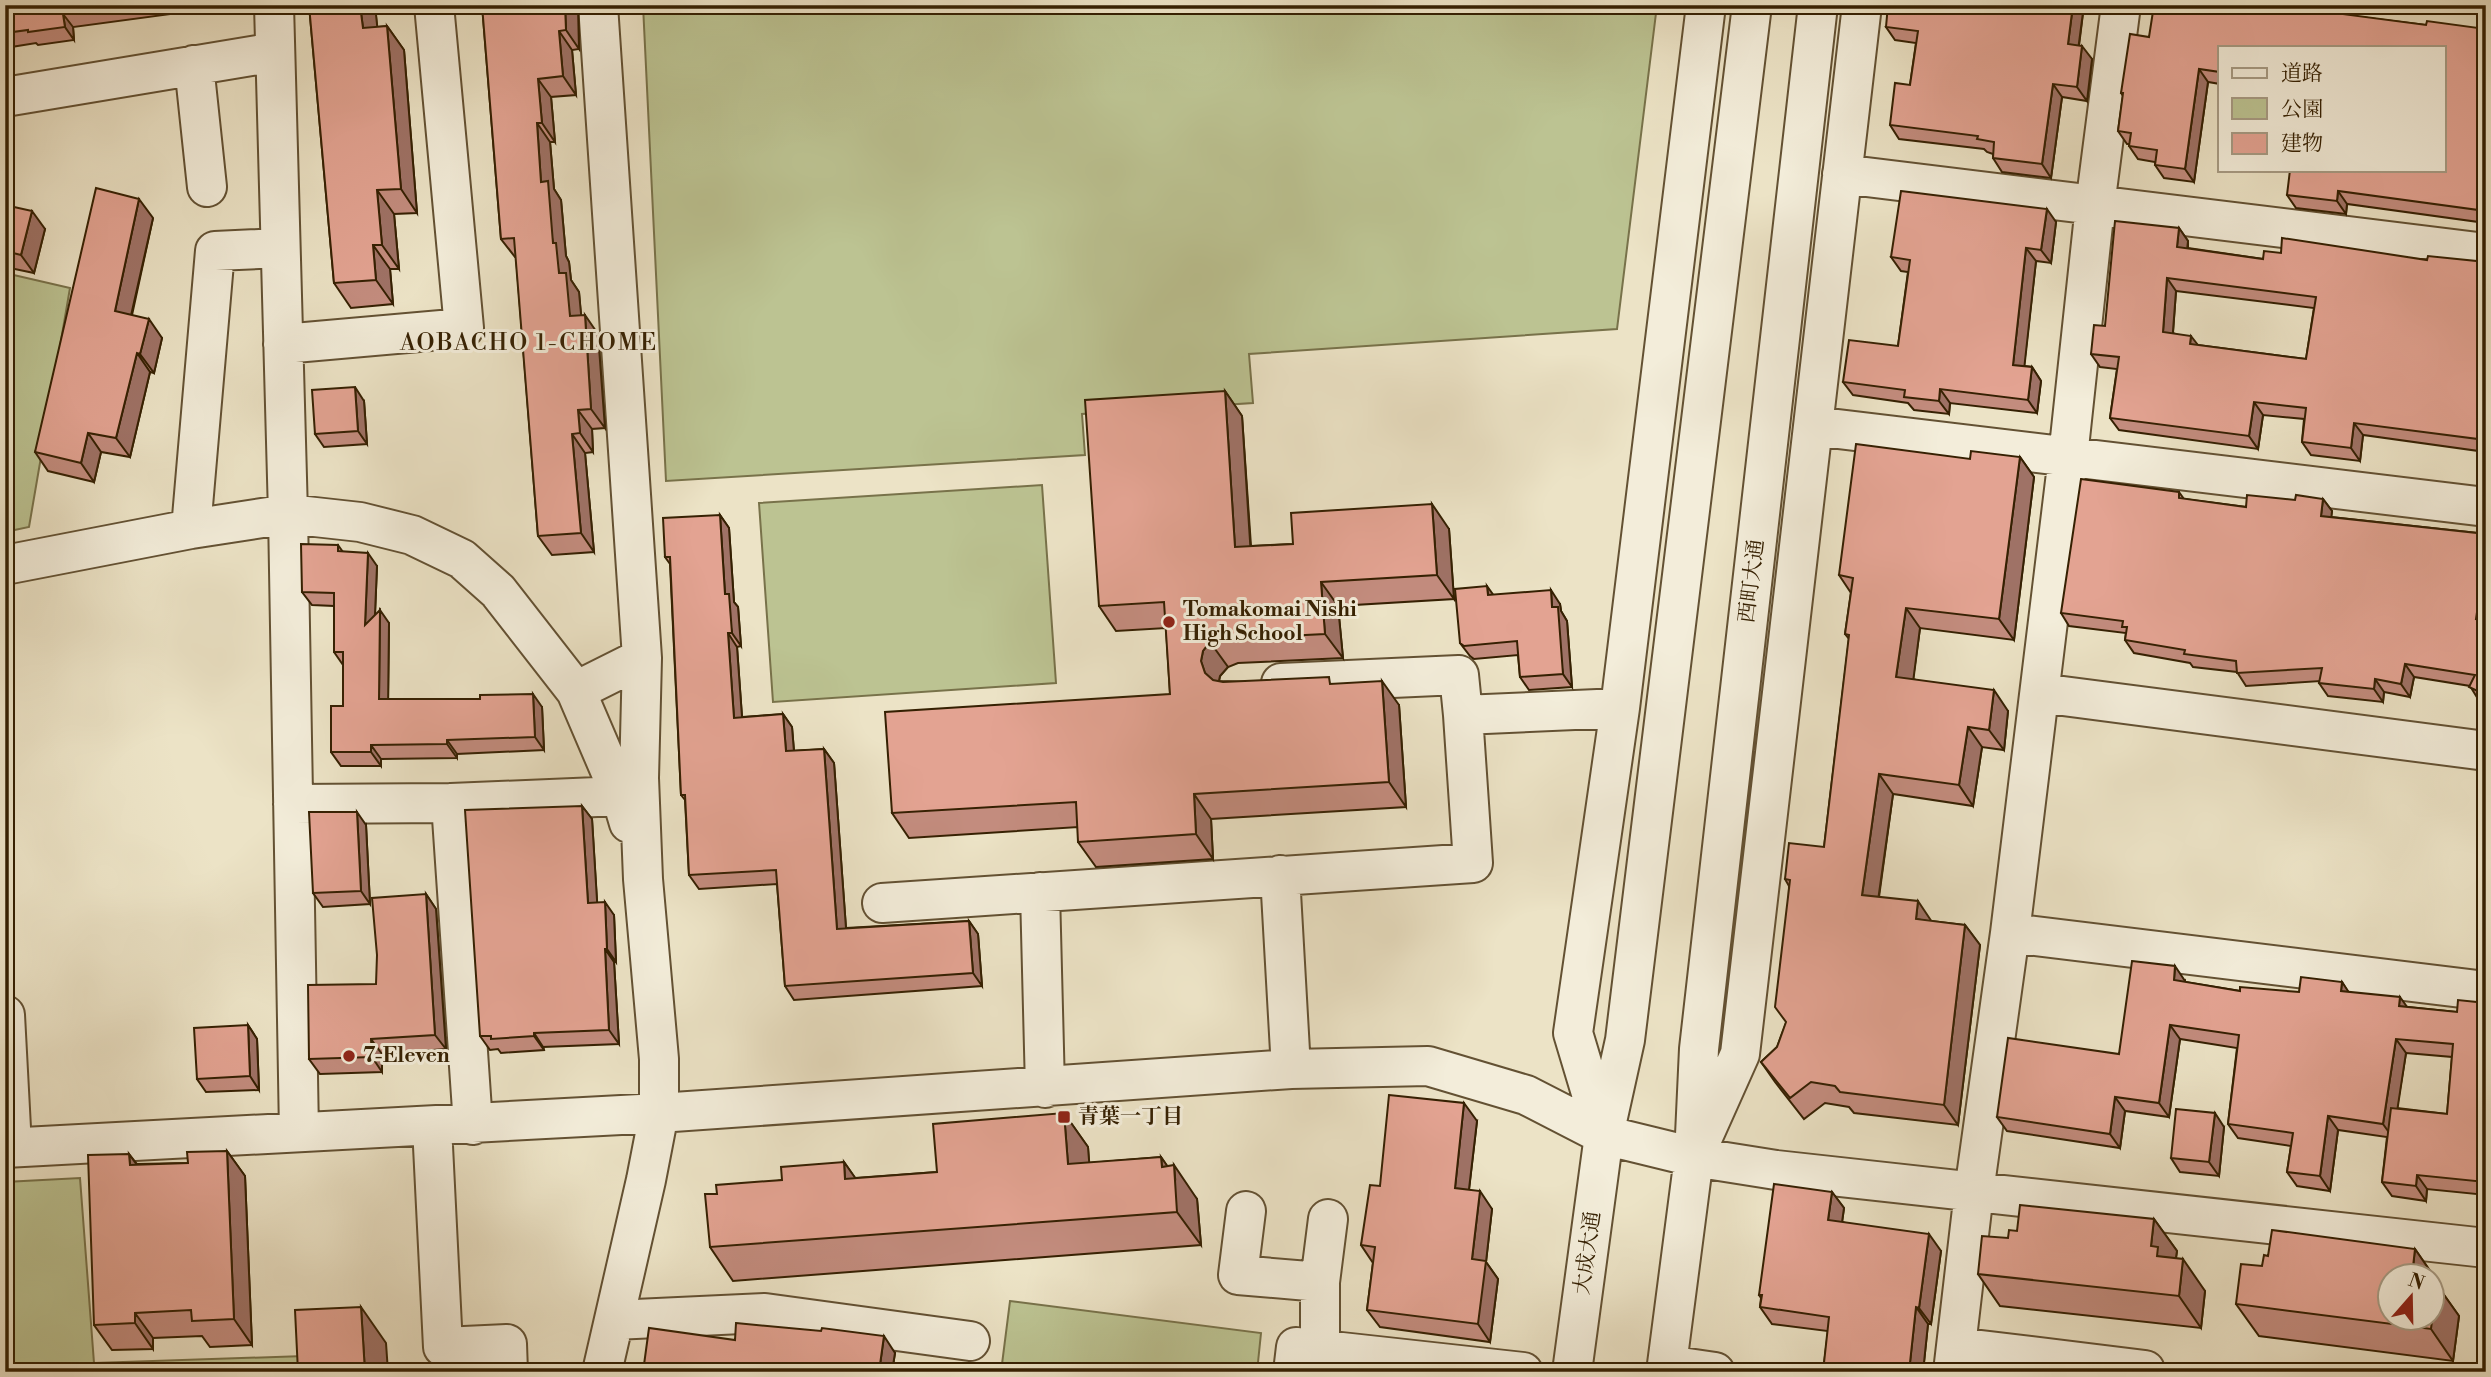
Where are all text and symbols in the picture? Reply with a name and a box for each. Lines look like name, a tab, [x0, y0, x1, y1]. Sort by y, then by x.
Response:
legend	[2218, 46, 2446, 172]
text: 道路	[2281, 61, 2323, 87]
text: 公園	[2281, 97, 2323, 123]
text: 建物	[2281, 131, 2323, 157]
district label: AOBACHO 1-CHOME	[399, 329, 658, 357]
street label: 西町大通	[1734, 538, 1770, 624]
place label: Tomakomai Nishi High School	[1183, 597, 1357, 647]
marker: Tomakomai Nishi High School	[1161, 614, 1177, 630]
place label: 7-Eleven	[363, 1043, 450, 1069]
marker: 7-Eleven	[341, 1048, 357, 1064]
place label: 青葉一丁目	[1078, 1104, 1183, 1130]
marker: 青葉一丁目	[1056, 1109, 1072, 1125]
street label: 大成大通	[1569, 1210, 1607, 1296]
north arrow	[2376, 1262, 2446, 1332]
text: N	[2405, 1268, 2428, 1296]

